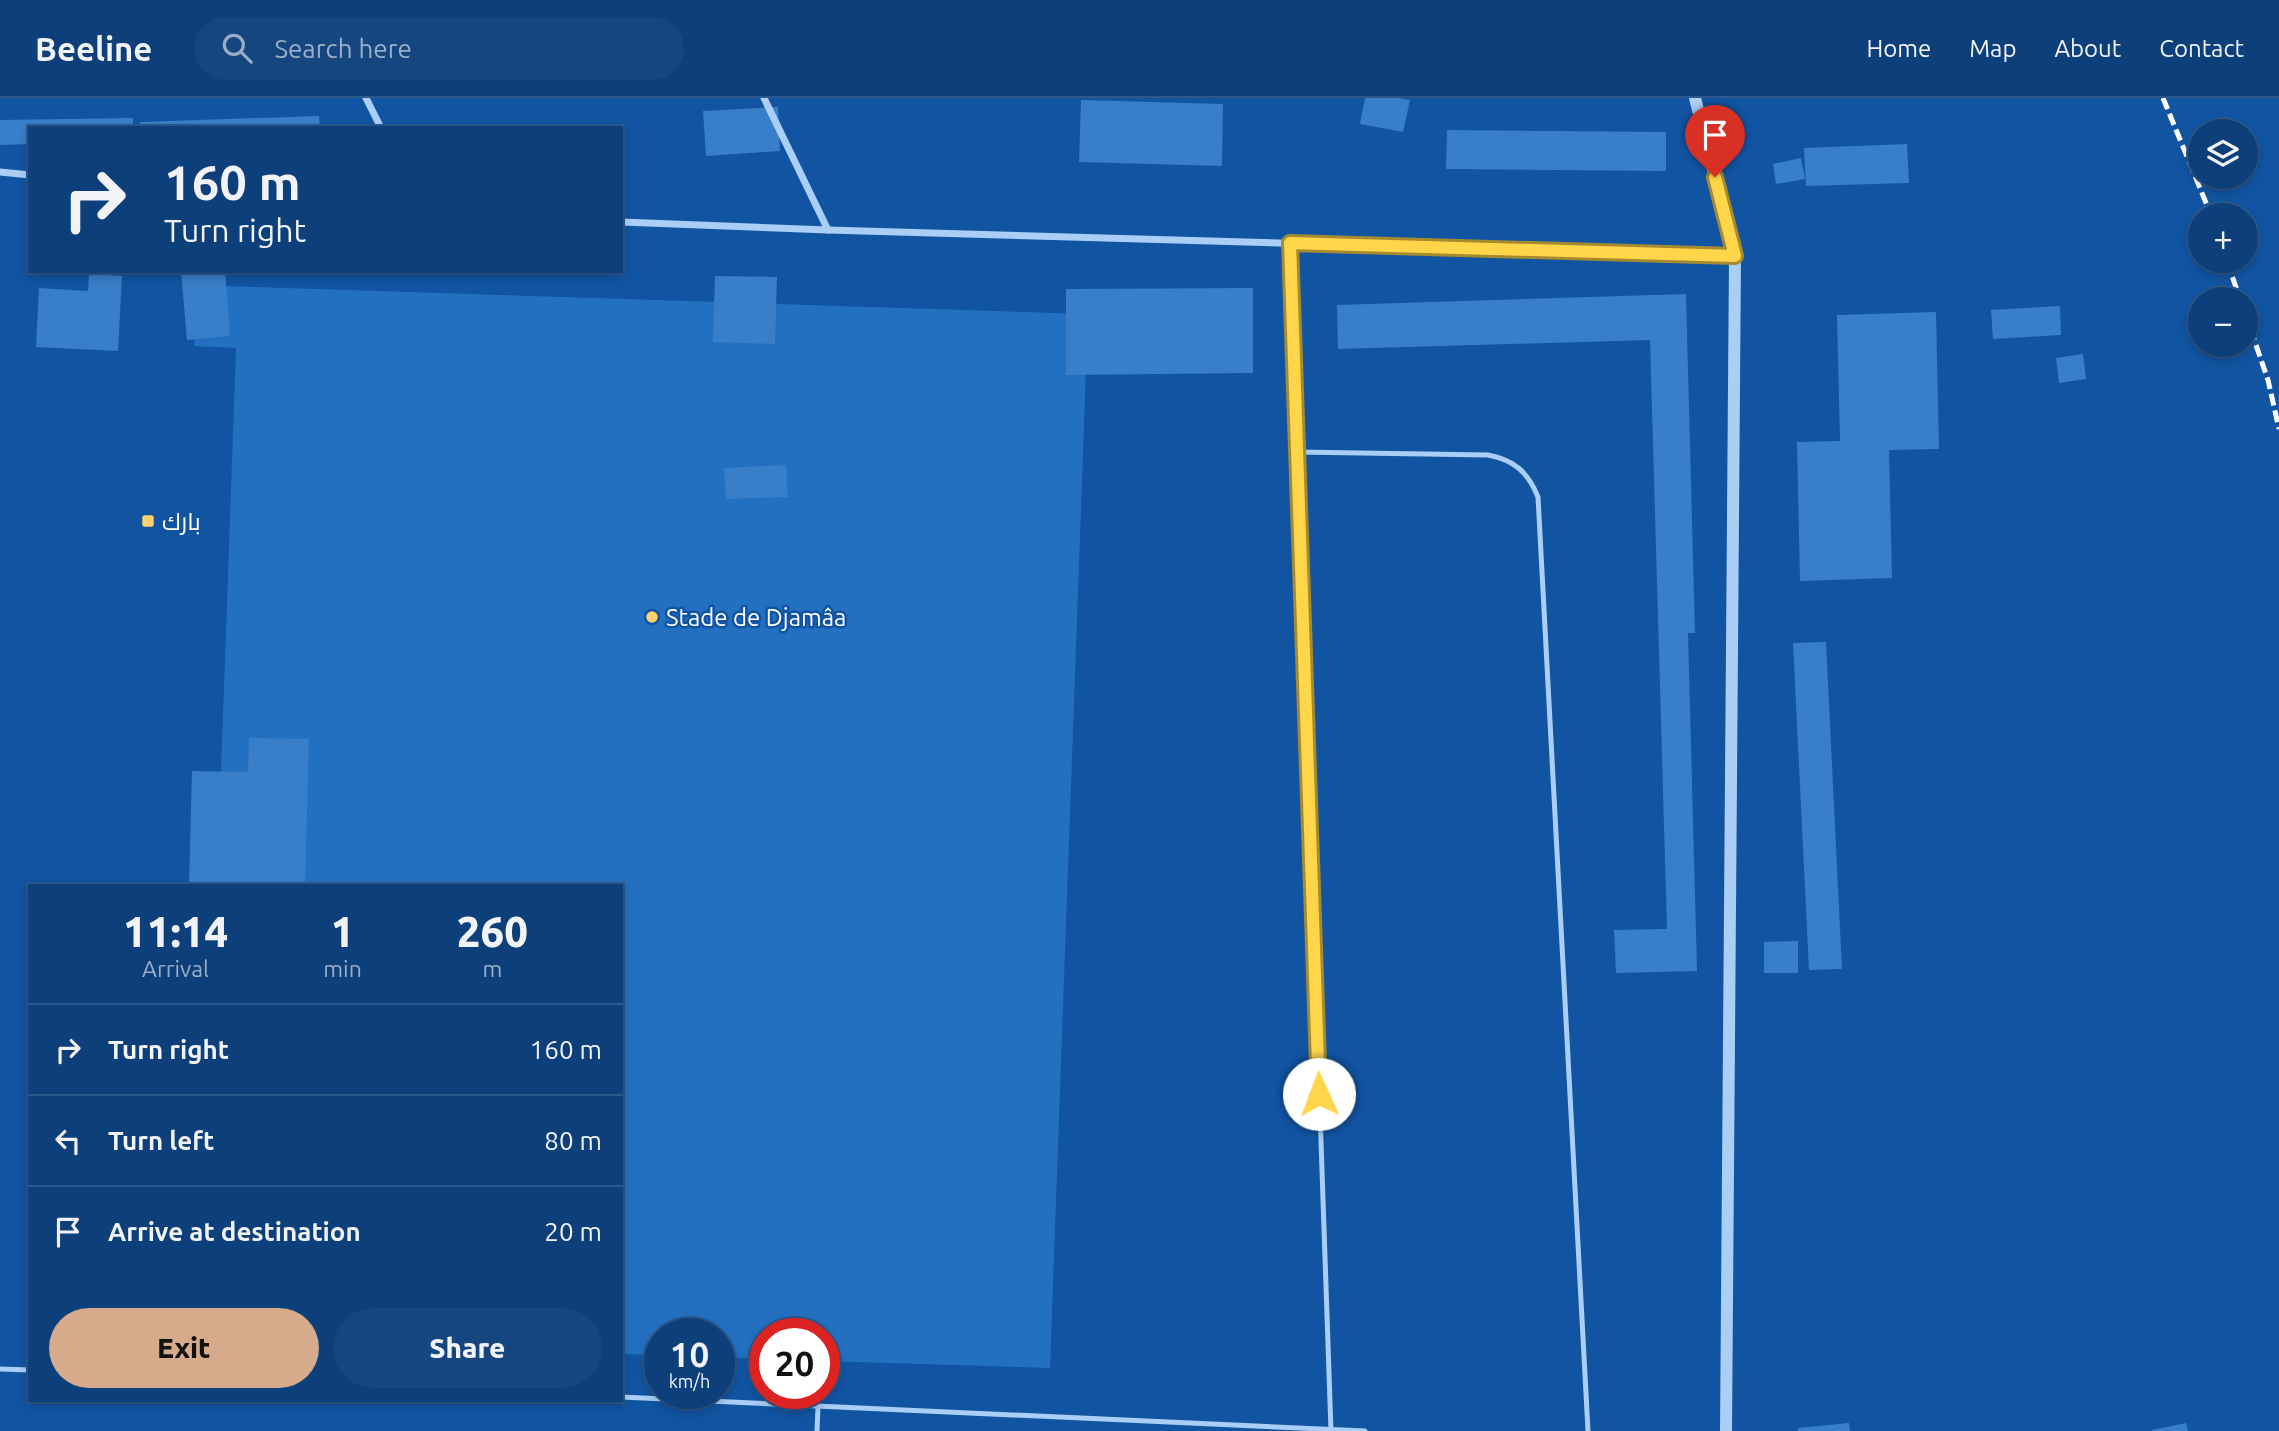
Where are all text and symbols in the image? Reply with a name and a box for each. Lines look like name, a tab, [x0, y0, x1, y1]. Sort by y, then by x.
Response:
search box	[194, 17, 684, 80]
icon: search	[218, 29, 256, 67]
text: Beeline	[35, 30, 152, 67]
text: Search here	[274, 34, 412, 63]
text: Home	[1866, 35, 1931, 62]
text: Map	[1969, 35, 2016, 62]
text: About	[2054, 35, 2121, 62]
text: Contact	[2159, 35, 2244, 62]
pin	[1685, 105, 1745, 177]
icon: arrive	[1696, 116, 1734, 154]
map controls	[2188, 119, 2258, 357]
button: layers	[2188, 119, 2258, 189]
icon: right	[49, 154, 140, 245]
text: 160 m	[164, 154, 301, 209]
button: +	[2188, 203, 2258, 273]
text: Turn right	[164, 212, 306, 248]
button: −	[2188, 287, 2258, 357]
place label: بارك	[162, 508, 201, 535]
marker: بارك	[140, 513, 156, 529]
place label: Stade de Djamâa	[666, 604, 846, 631]
marker: Stade de Djamâa	[644, 609, 660, 625]
text: 11:14	[123, 908, 228, 955]
text: 1	[331, 908, 354, 955]
text: 260	[457, 908, 528, 955]
text: Arrival	[142, 956, 209, 981]
text: min	[323, 956, 362, 981]
text: m	[482, 956, 502, 981]
icon: right	[49, 1031, 87, 1069]
text: Turn right	[108, 1035, 229, 1064]
text: 160 m	[530, 1035, 602, 1064]
position arrow	[1282, 1057, 1356, 1131]
icon: left	[49, 1122, 87, 1160]
text: Turn left	[108, 1126, 214, 1155]
text: 80 m	[544, 1126, 602, 1155]
icon: arrive	[49, 1213, 87, 1251]
text: Arrive at destination	[108, 1217, 361, 1246]
text: 20 m	[544, 1217, 602, 1246]
button: Exit	[49, 1308, 319, 1388]
button: Share	[333, 1308, 602, 1388]
speed limit sign: 20	[749, 1318, 840, 1409]
text: 10	[670, 1334, 709, 1374]
text: km/h	[669, 1371, 710, 1391]

